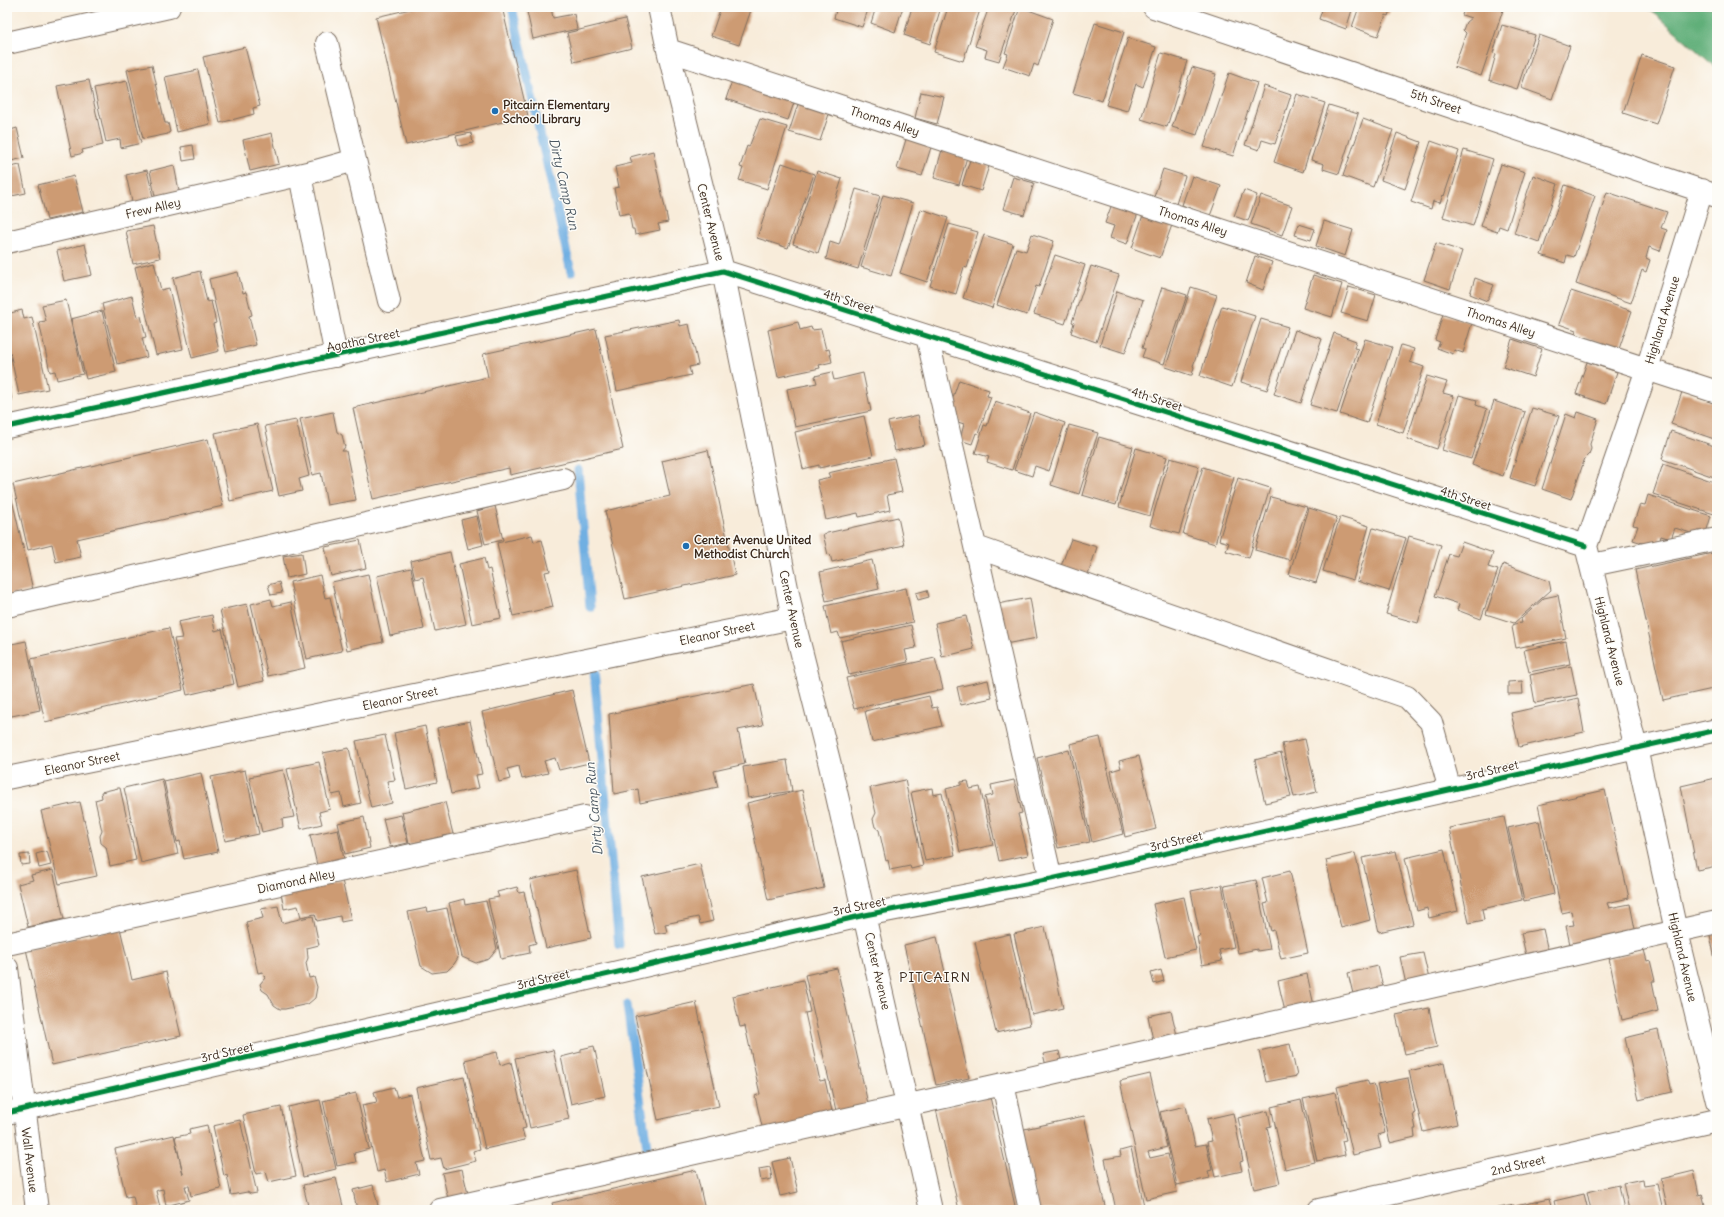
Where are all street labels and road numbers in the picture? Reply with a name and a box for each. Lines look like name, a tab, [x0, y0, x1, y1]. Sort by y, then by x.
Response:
street label: 5th Street	[1409, 85, 1463, 117]
street label: Thomas Alley	[848, 103, 922, 139]
street label: Center Avenue	[694, 182, 728, 262]
street label: Frew Alley	[124, 194, 182, 222]
street label: Thomas Alley	[1156, 203, 1230, 239]
street label: Highland Avenue	[1641, 274, 1683, 366]
street label: 4th Street	[822, 286, 876, 316]
street label: Thomas Alley	[1464, 304, 1538, 340]
street label: Agatha Street	[325, 325, 401, 355]
street label: 4th Street	[1130, 384, 1184, 414]
street label: 4th Street	[1439, 483, 1493, 513]
street label: Center Avenue	[776, 569, 808, 649]
street label: Highland Avenue	[1592, 595, 1628, 687]
street label: Eleanor Street	[678, 618, 756, 648]
street label: Eleanor Street	[361, 683, 439, 713]
street label: Eleanor Street	[43, 748, 121, 778]
street label: 3rd Street	[1464, 757, 1520, 783]
street label: 3rd Street	[1148, 828, 1204, 854]
street label: Diamond Alley	[256, 865, 336, 897]
street label: 3rd Street	[831, 893, 887, 919]
street label: Highland Avenue	[1665, 911, 1701, 1003]
street label: Center Avenue	[862, 931, 894, 1011]
street label: 3rd Street	[515, 966, 571, 992]
street label: 3rd Street	[199, 1039, 255, 1065]
street label: Wall Avenue	[19, 1126, 41, 1194]
street label: 2nd Street	[1489, 1151, 1547, 1179]

